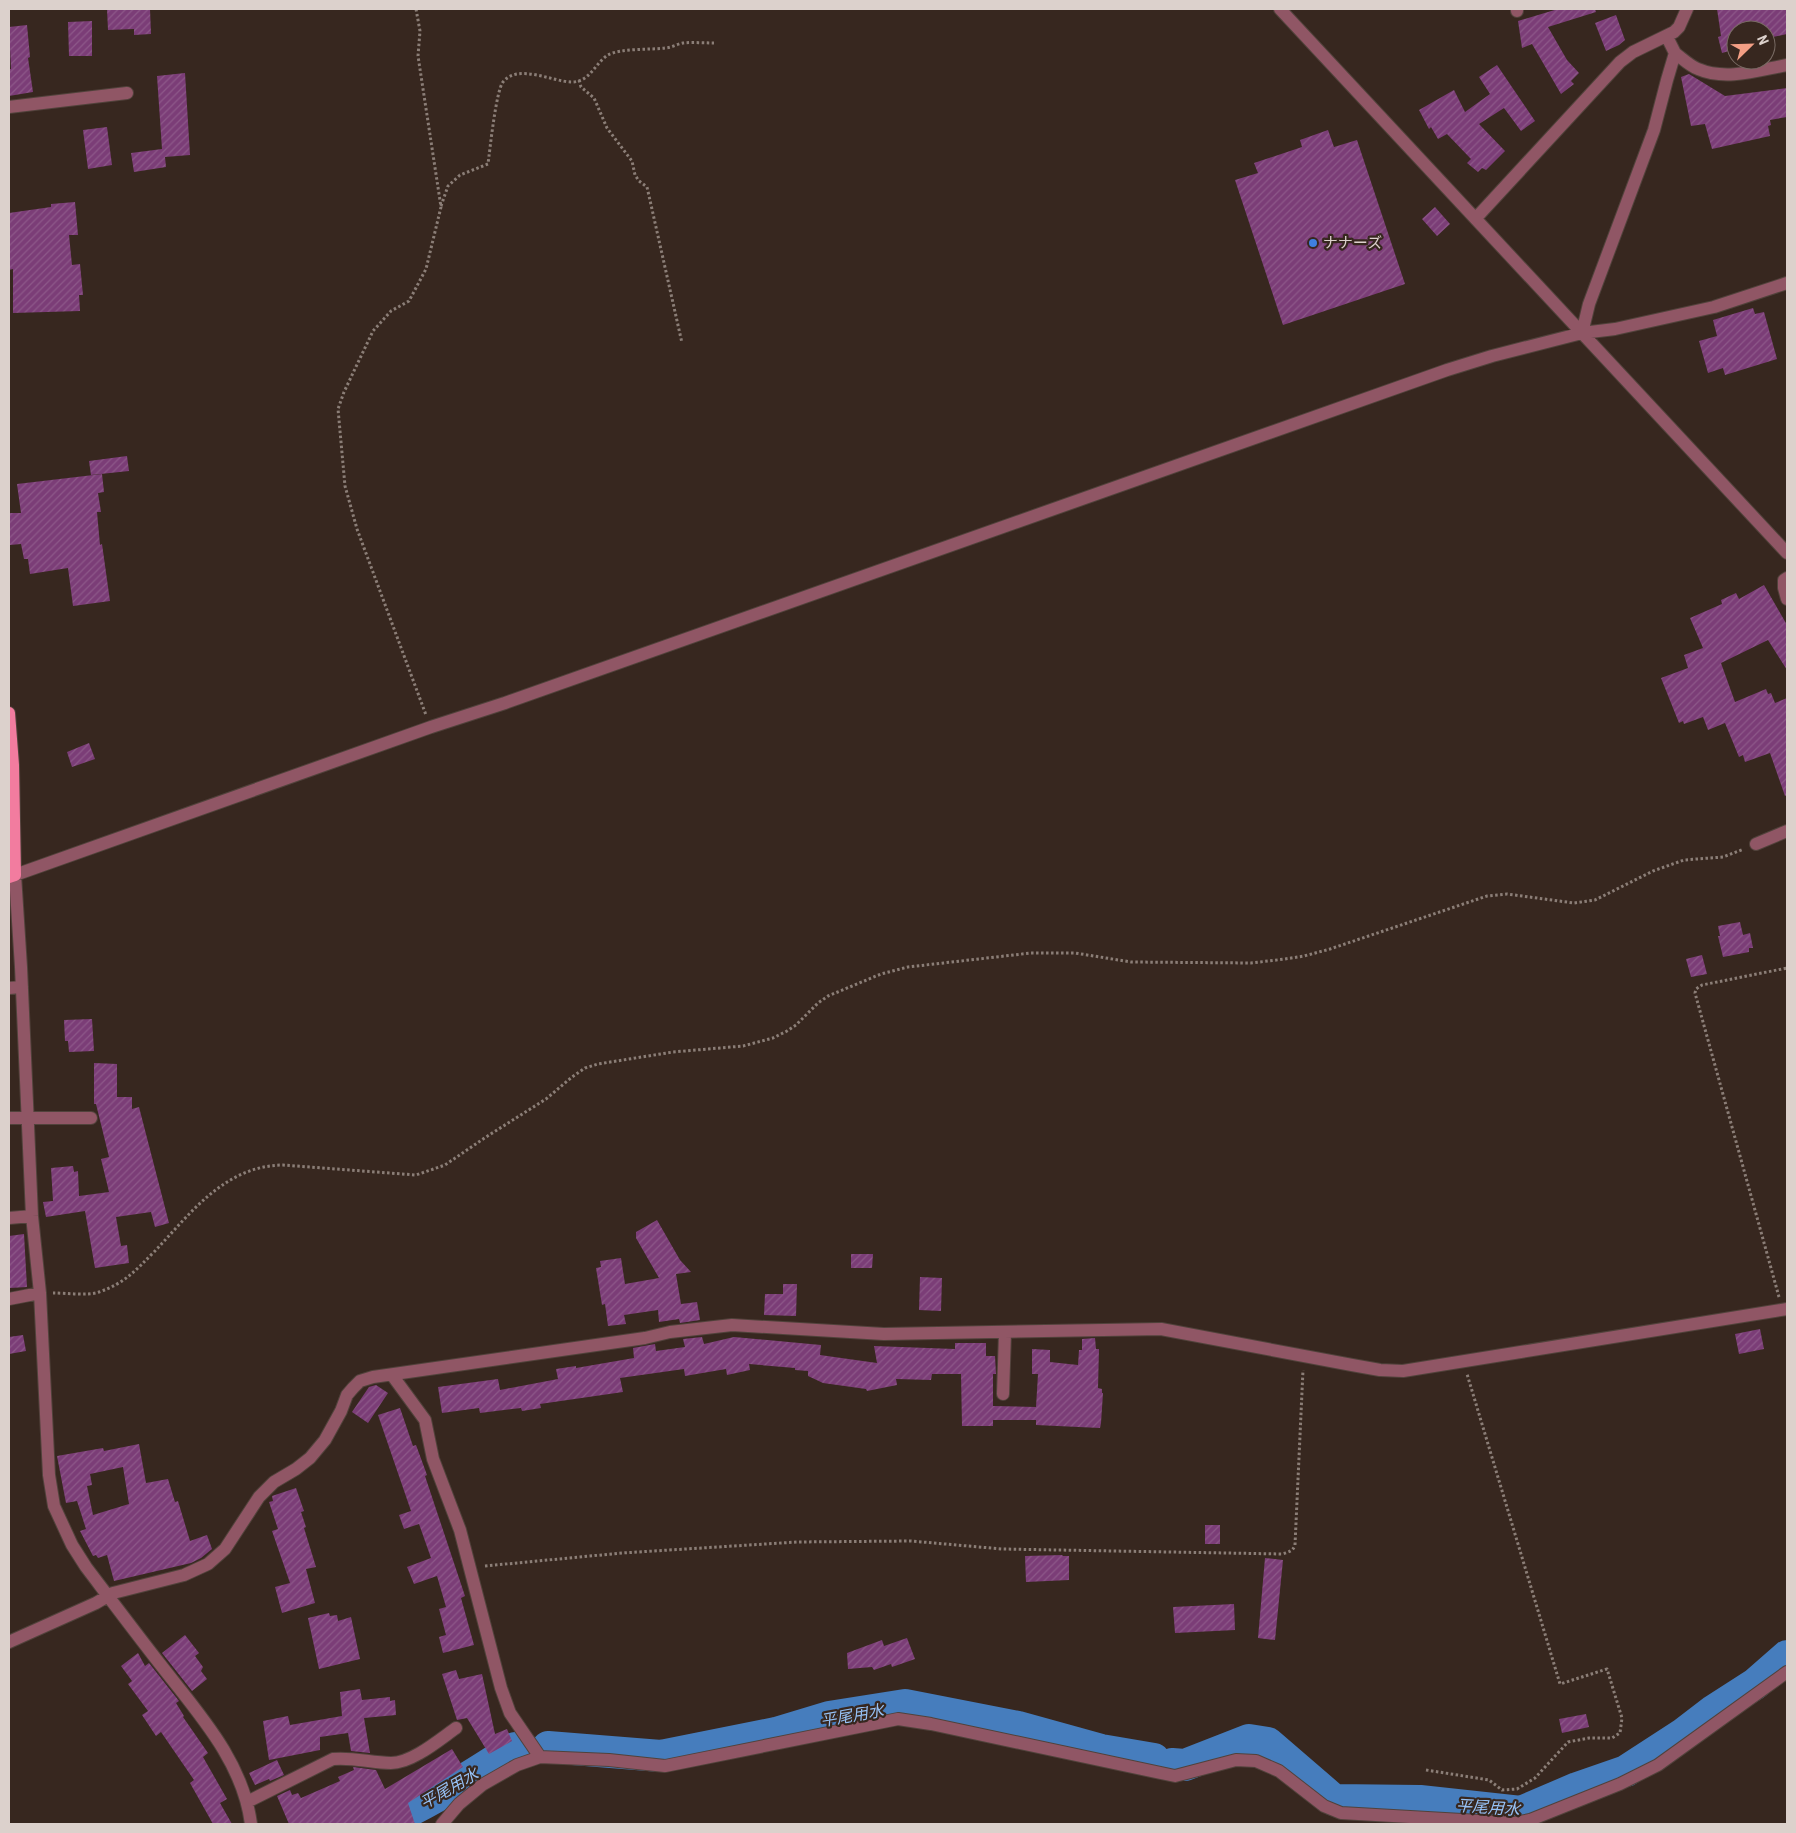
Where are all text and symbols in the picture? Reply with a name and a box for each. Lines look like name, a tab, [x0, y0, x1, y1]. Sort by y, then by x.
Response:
north arrow	[1726, 20, 1776, 70]
text: N	[1754, 33, 1772, 47]
place label: ナナーズ	[1323, 234, 1382, 252]
marker: ナナーズ	[1307, 237, 1319, 249]
water label: 平尾用水	[819, 1700, 887, 1730]
water label: 平尾用水	[417, 1763, 483, 1813]
water label: 平尾用水	[1455, 1796, 1523, 1819]

